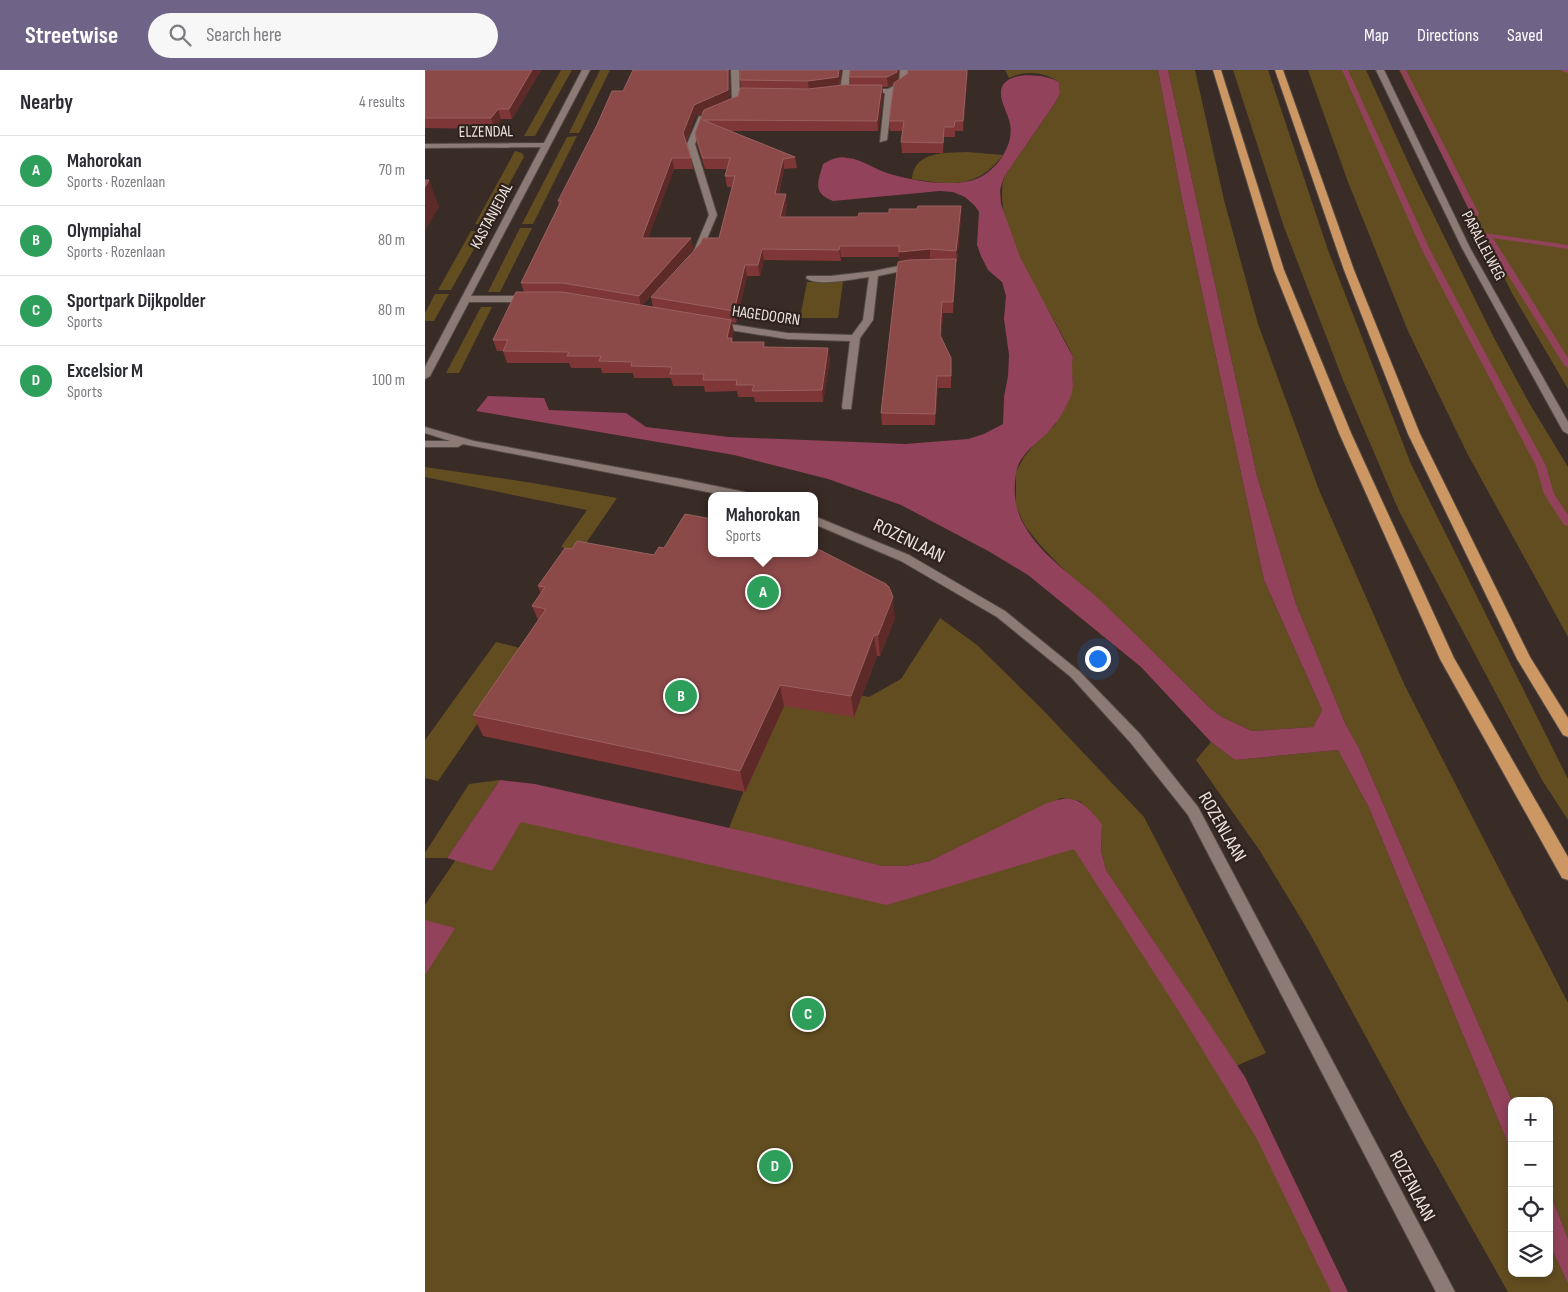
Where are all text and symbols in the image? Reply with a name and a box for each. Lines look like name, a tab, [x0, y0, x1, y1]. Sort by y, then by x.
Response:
search box	[148, 13, 498, 58]
text: Streetwise	[25, 21, 118, 50]
icon: search	[166, 21, 194, 49]
text: Search here	[206, 24, 282, 47]
text: Map	[1364, 25, 1389, 46]
text: Directions	[1417, 25, 1479, 46]
text: Saved	[1507, 25, 1543, 46]
text: Nearby	[20, 90, 73, 115]
text: 4 results	[359, 93, 405, 112]
street label: ELZENDAL	[459, 122, 513, 142]
text: Mahorokan	[67, 150, 142, 173]
text: A	[32, 161, 40, 180]
text: 70 m	[379, 161, 405, 180]
text: Sports · Rozenlaan	[67, 173, 165, 192]
street label: KASTANJEDAL	[467, 180, 517, 252]
street label: PARALLELWEG	[1457, 208, 1509, 284]
text: Olympiahal	[67, 220, 141, 243]
text: B	[32, 231, 40, 250]
text: 80 m	[378, 231, 405, 250]
text: Sports · Rozenlaan	[67, 243, 165, 262]
text: Sportpark Dijkpolder	[67, 290, 206, 313]
text: C	[32, 301, 40, 320]
text: 80 m	[378, 301, 405, 320]
street label: HAGEDOORN	[731, 302, 801, 330]
text: Sports	[67, 313, 102, 332]
text: Excelsior M	[67, 360, 143, 383]
text: D	[32, 371, 40, 390]
text: 100 m	[372, 371, 405, 390]
text: Sports	[67, 383, 102, 402]
popup	[708, 492, 818, 557]
text: Mahorokan	[726, 504, 800, 527]
street label: ROZENLAAN	[869, 514, 949, 568]
text: Sports	[726, 527, 761, 546]
pin: A	[747, 573, 779, 611]
your location	[1085, 646, 1111, 672]
pin: B	[665, 677, 697, 715]
street label: ROZENLAAN	[1193, 788, 1251, 866]
pin: C	[792, 995, 824, 1033]
map controls	[1508, 1097, 1553, 1277]
button: +	[1508, 1097, 1553, 1142]
button: −	[1508, 1142, 1553, 1187]
pin: D	[759, 1147, 791, 1185]
street label: ROZENLAAN	[1384, 1147, 1440, 1225]
button: locate	[1508, 1187, 1553, 1232]
button: layers	[1508, 1232, 1553, 1277]

